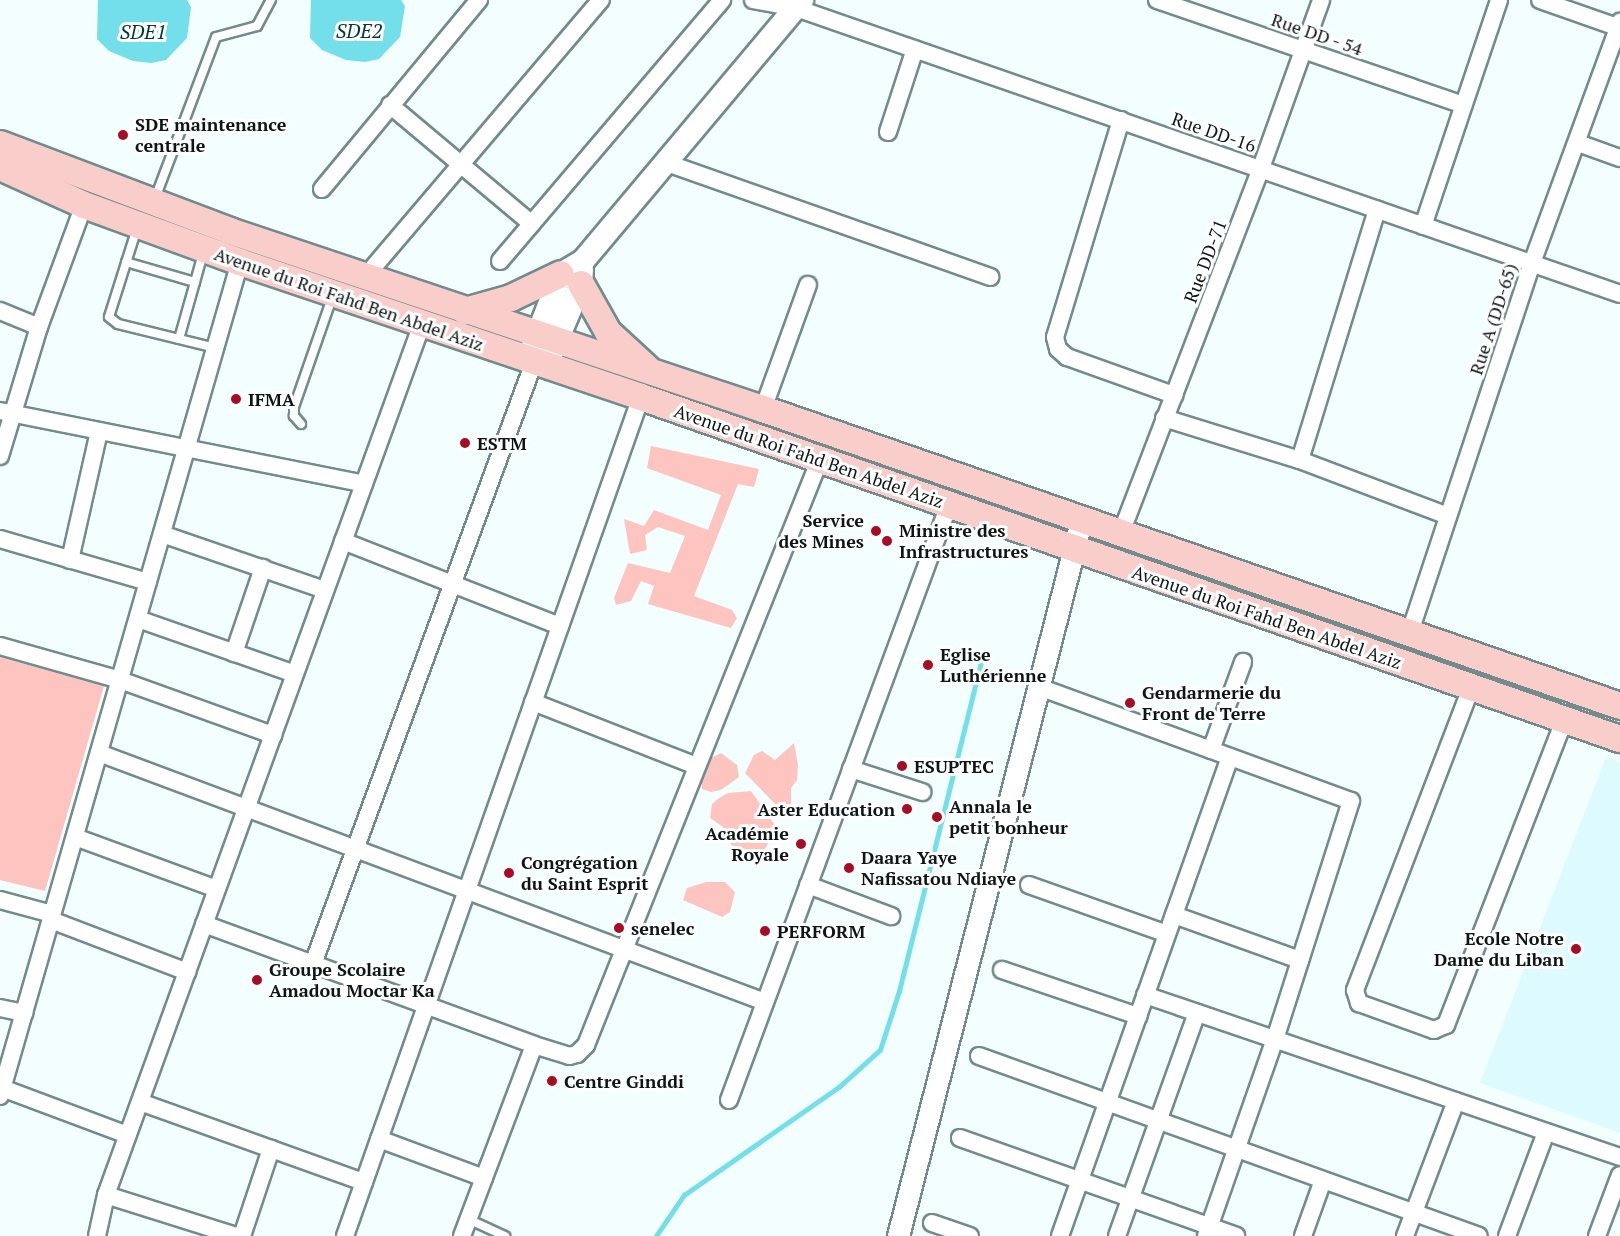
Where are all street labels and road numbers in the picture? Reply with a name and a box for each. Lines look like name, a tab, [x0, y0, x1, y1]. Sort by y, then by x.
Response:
street label: Rue DD - 54	[1268, 8, 1366, 60]
street label: Rue DD-16	[1169, 108, 1259, 156]
street label: Rue DD-71	[1179, 216, 1231, 306]
street label: Avenue du Roi Fahd Ben Abdel Aziz	[211, 243, 487, 355]
street label: Rue A (DD-65)	[1465, 260, 1521, 378]
street label: Avenue du Roi Fahd Ben Abdel Aziz	[671, 400, 947, 512]
street label: Avenue du Roi Fahd Ben Abdel Aziz	[1129, 561, 1405, 673]

